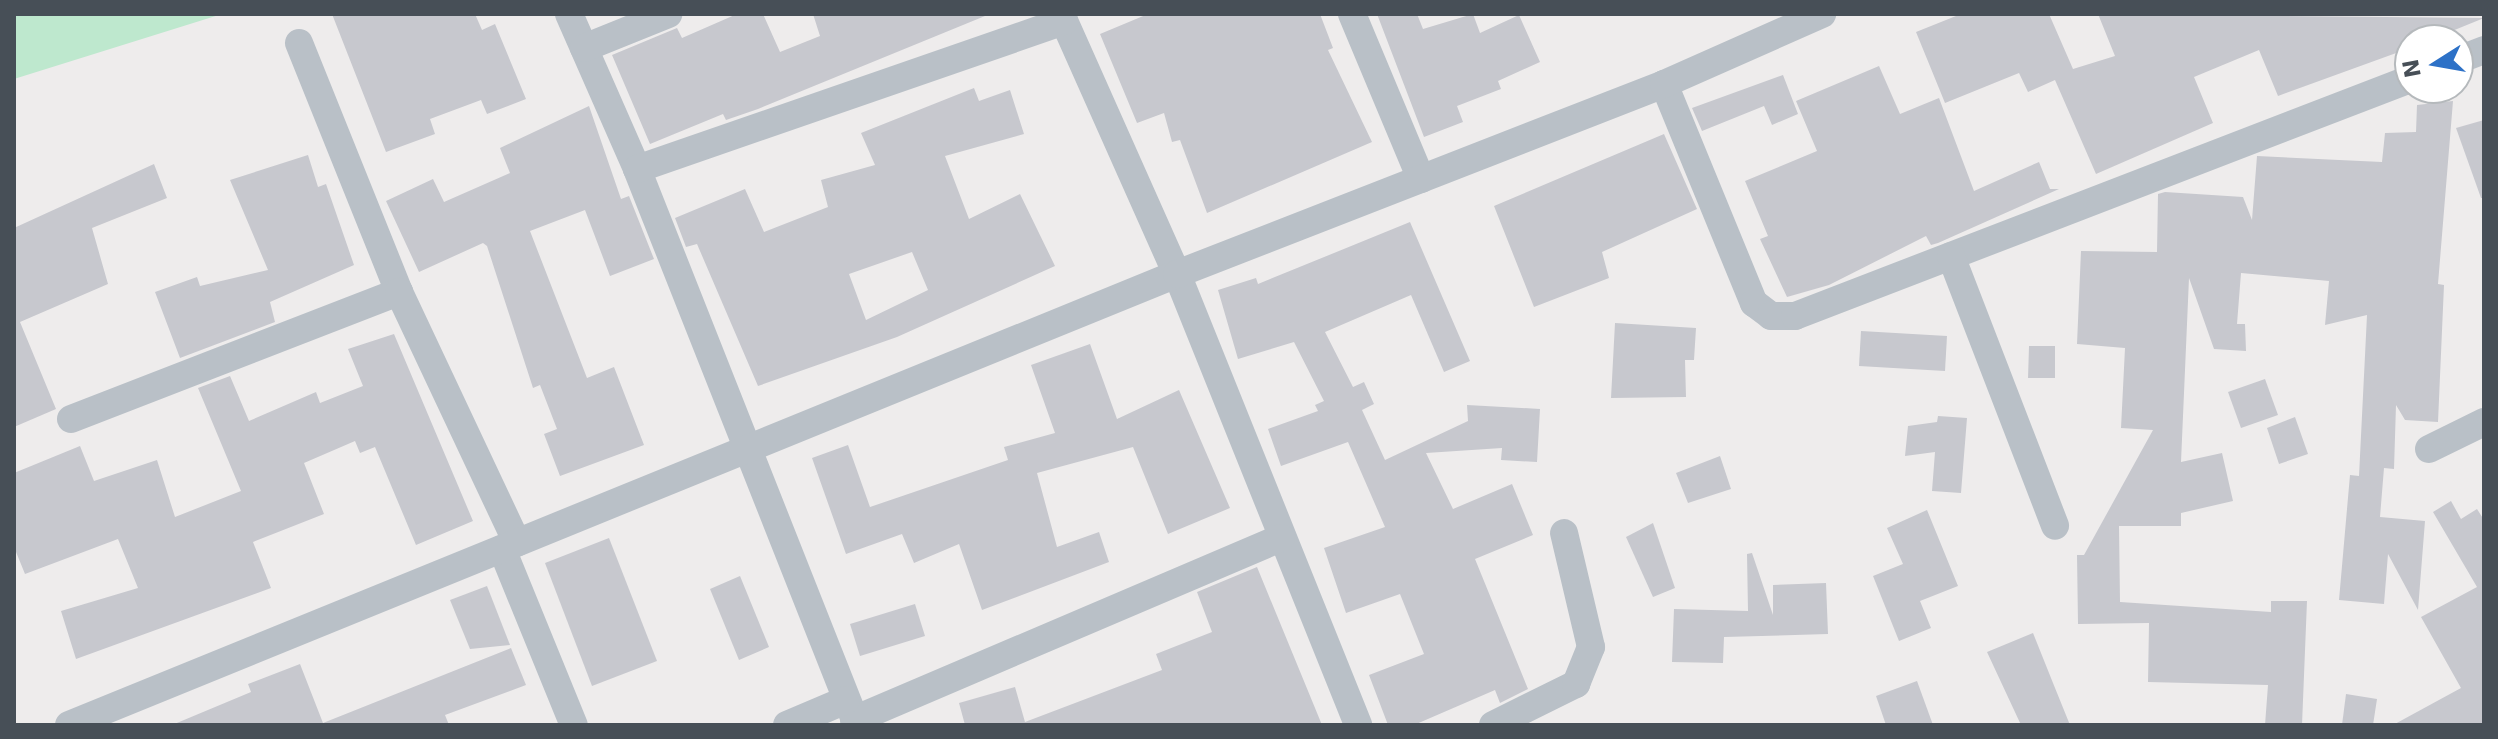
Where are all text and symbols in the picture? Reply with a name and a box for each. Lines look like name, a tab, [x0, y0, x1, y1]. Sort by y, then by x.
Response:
north arrow	[2394, 24, 2474, 104]
text: N	[2398, 57, 2426, 80]

